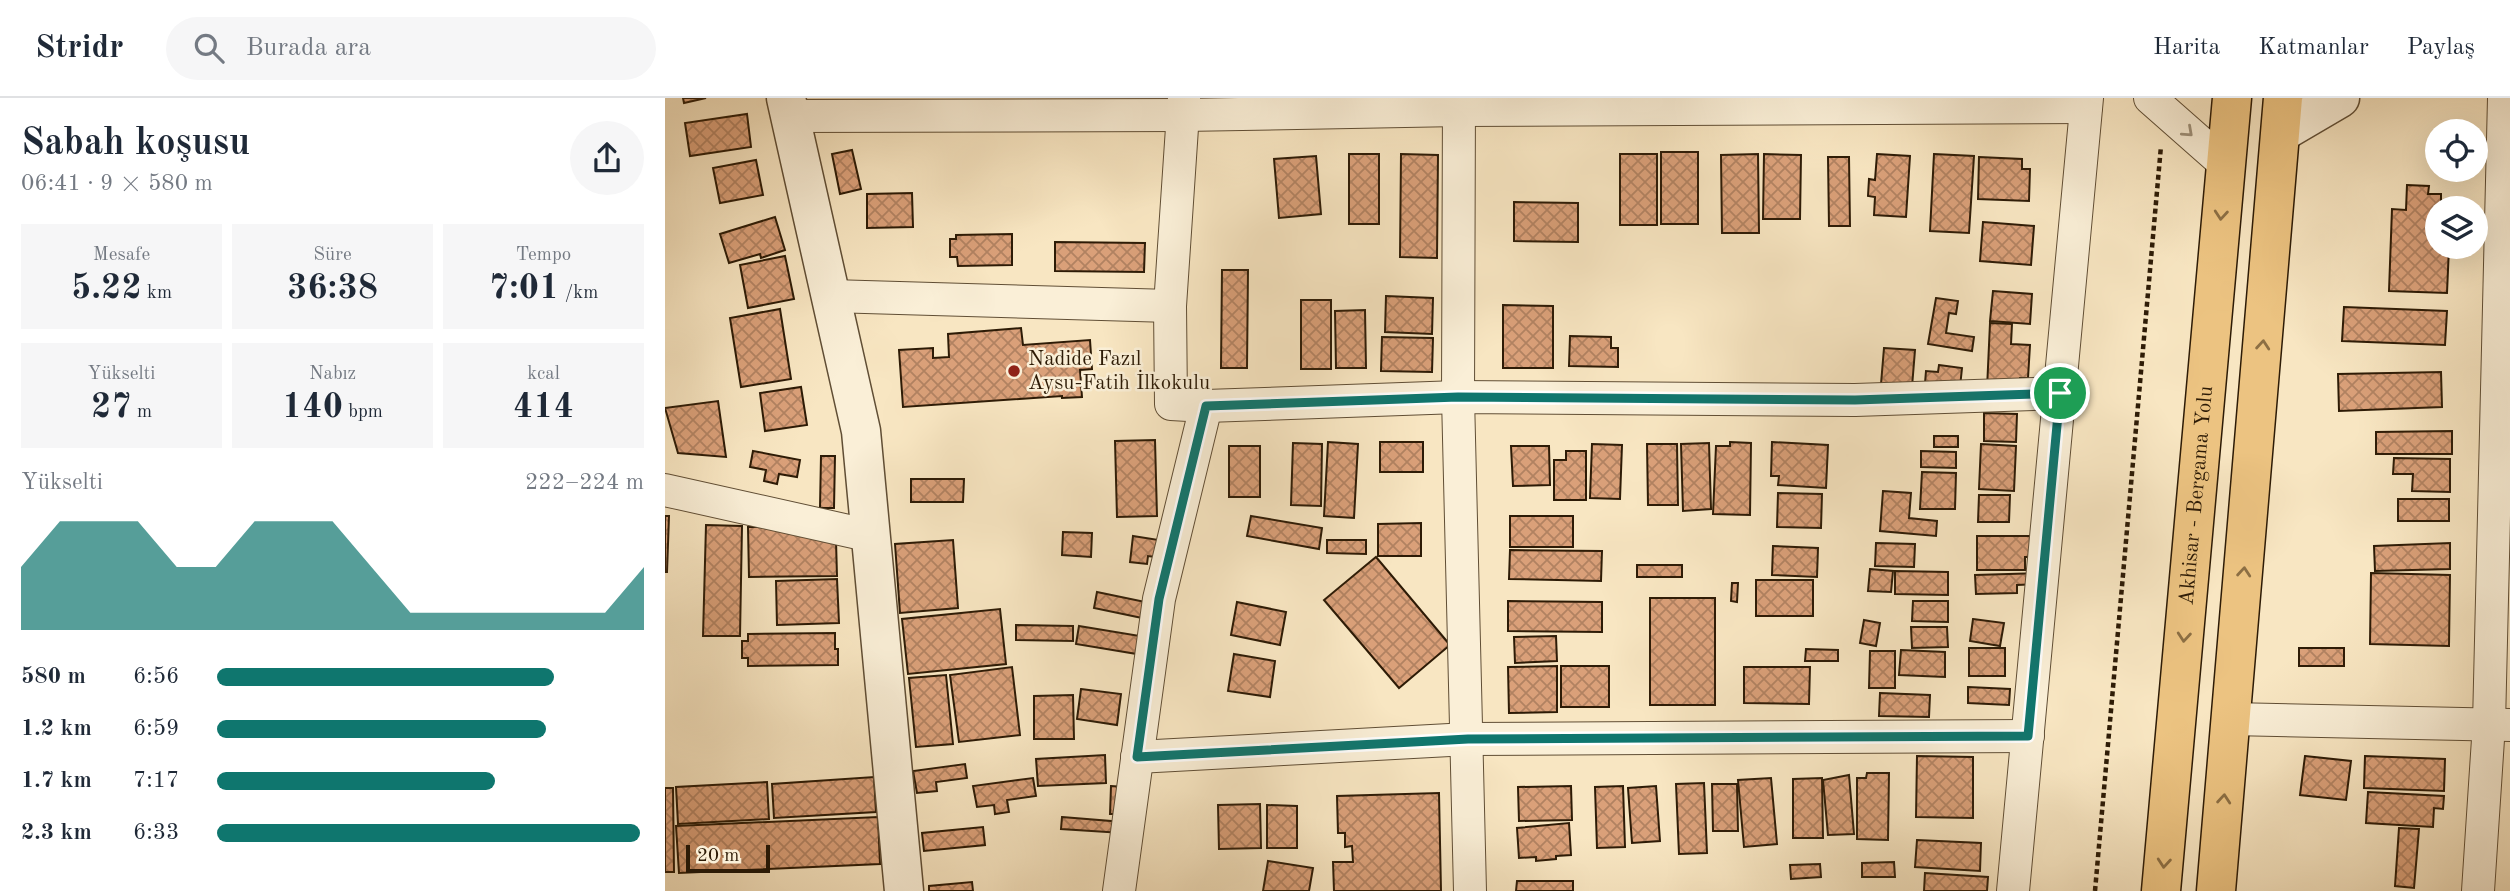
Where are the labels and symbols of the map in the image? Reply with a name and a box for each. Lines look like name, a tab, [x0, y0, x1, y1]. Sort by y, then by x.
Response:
one-way arrow	[2180, 123, 2193, 136]
one-way arrow	[2214, 209, 2229, 221]
one-way arrow	[2256, 340, 2271, 351]
place label: Nadide Fazıl Aysu-Fatih İlkokulu	[1028, 349, 1210, 394]
marker: Nadide Fazıl Aysu-Fatih İlkokulu	[1006, 363, 1022, 379]
pin	[2030, 363, 2090, 423]
street label: Akhisar - Bergama Yolu	[2176, 385, 2217, 606]
one-way arrow	[2236, 566, 2251, 577]
one-way arrow	[2177, 631, 2192, 642]
one-way arrow	[2216, 793, 2231, 804]
scale bar	[686, 842, 770, 874]
one-way arrow	[2157, 858, 2172, 869]

